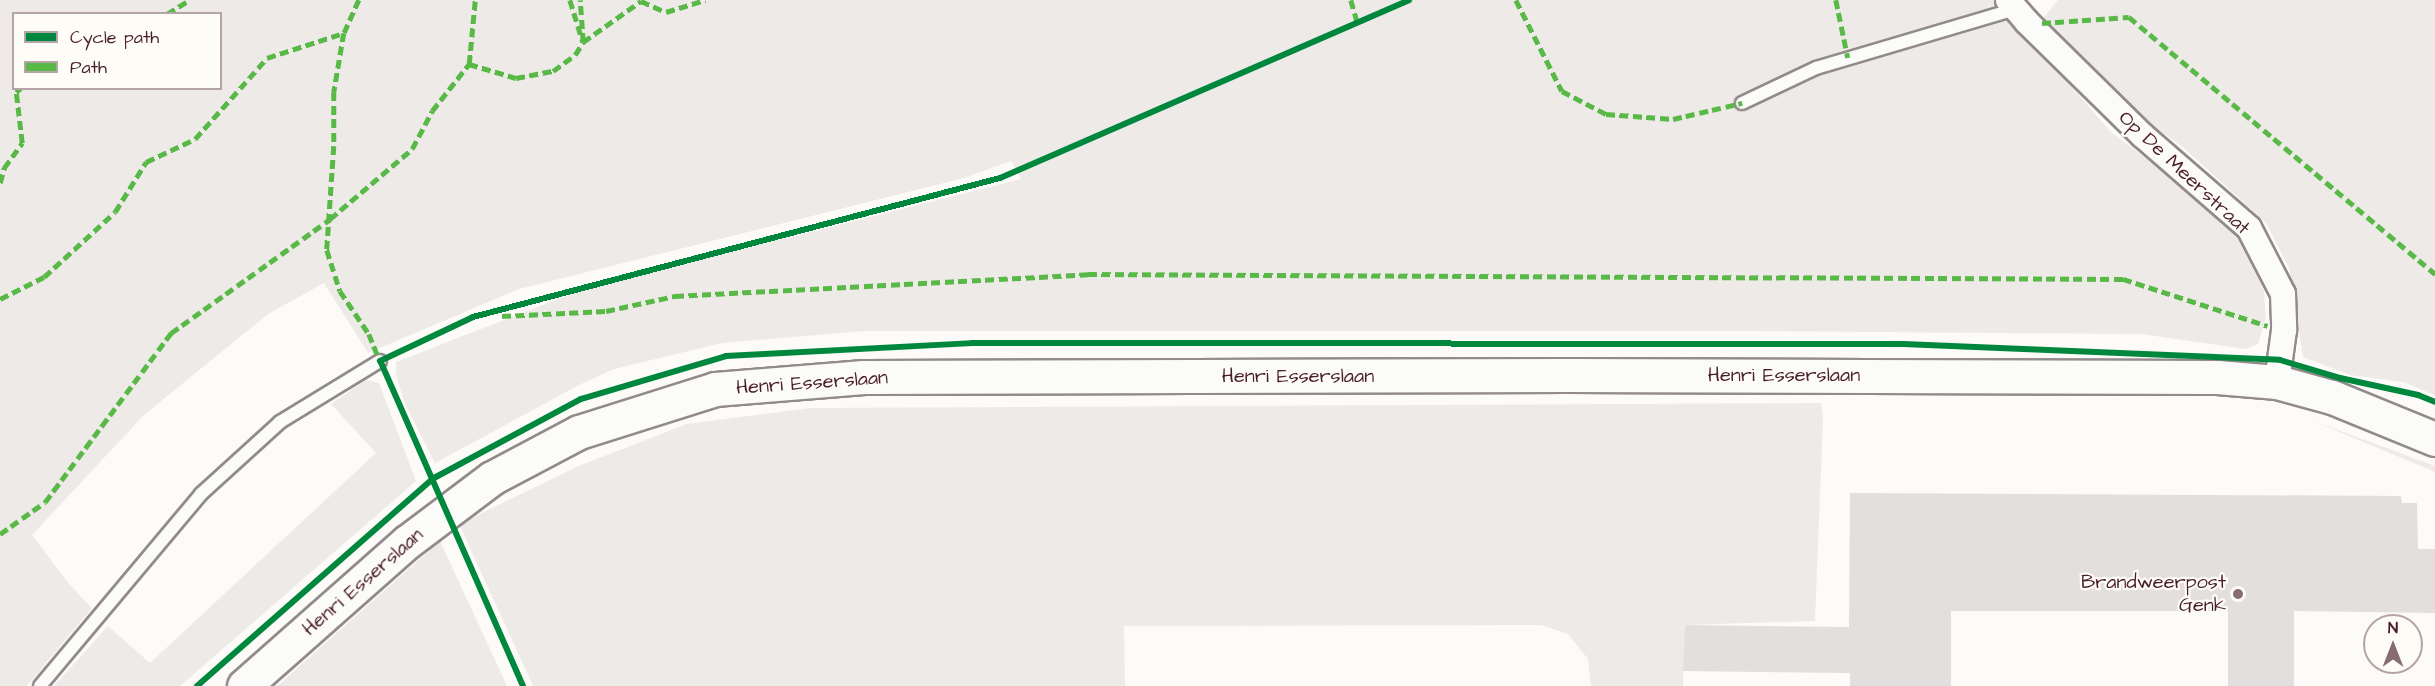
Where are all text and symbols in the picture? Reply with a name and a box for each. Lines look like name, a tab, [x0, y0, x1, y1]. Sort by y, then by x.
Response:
legend	[12, 12, 222, 90]
text: Cycle path	[70, 25, 159, 50]
text: Path	[70, 55, 107, 80]
street label: Op De Meerstraat	[2113, 106, 2255, 240]
street label: Henri Esserslaan	[1708, 363, 1860, 387]
street label: Henri Esserslaan	[1222, 364, 1374, 388]
street label: Henri Esserslaan	[735, 366, 889, 400]
street label: Henri Esserslaan	[298, 523, 428, 641]
place label: Brandweerpost Genk	[2081, 570, 2226, 617]
marker: Brandweerpost Genk	[2231, 587, 2245, 601]
north arrow	[2363, 614, 2423, 674]
text: N	[2388, 617, 2398, 639]

